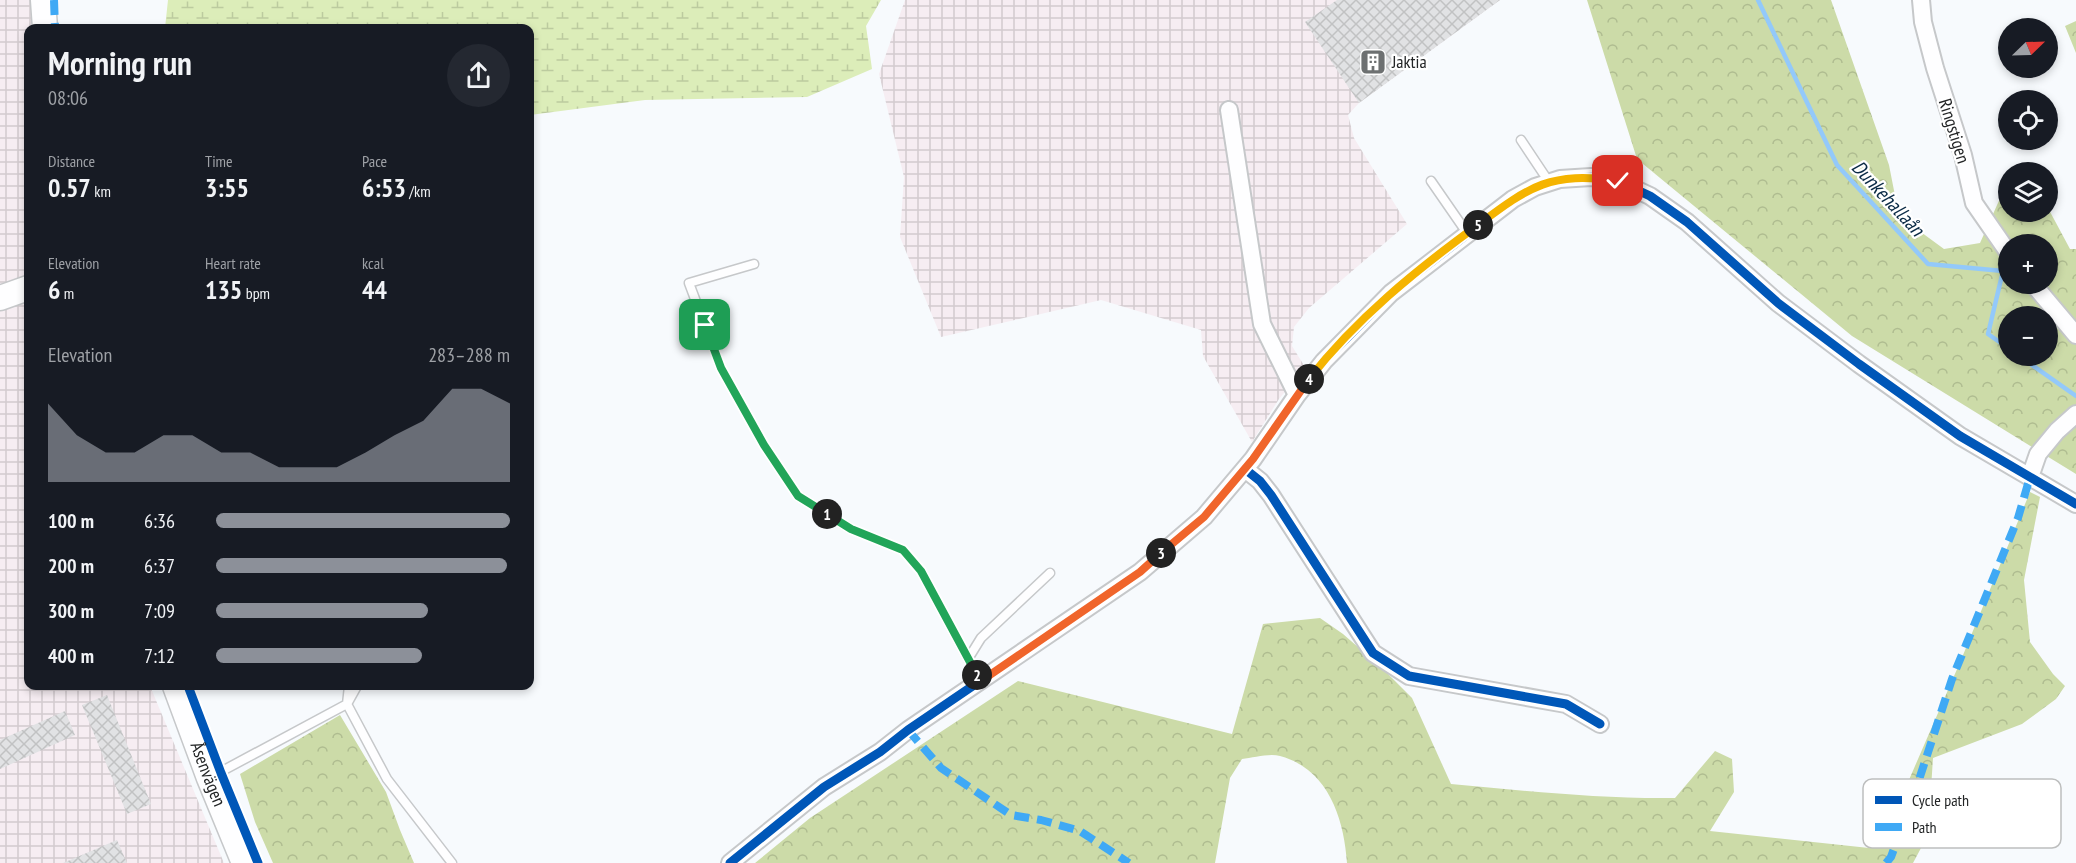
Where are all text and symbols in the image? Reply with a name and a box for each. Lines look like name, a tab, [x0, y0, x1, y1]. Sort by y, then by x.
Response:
north arrow	[1998, 18, 2058, 78]
map controls	[1998, 18, 2058, 366]
text: Morning run	[48, 41, 192, 84]
button: share	[447, 44, 510, 107]
building icon: Jaktia	[1358, 47, 1388, 77]
place label: Jaktia	[1391, 50, 1427, 73]
text: 08:06	[48, 85, 88, 111]
button: locate	[1998, 90, 2058, 150]
street label: Ringstigen	[1934, 96, 1975, 166]
text: Distance	[48, 151, 95, 171]
text: Time	[205, 151, 233, 171]
text: Pace	[362, 151, 387, 171]
pin	[1592, 155, 1643, 206]
water label: Dunkehallaån	[1846, 155, 1931, 242]
button: layers	[1998, 162, 2058, 222]
icon: check	[1601, 164, 1634, 197]
text: 0.57	[48, 171, 91, 204]
text: 3:55	[205, 171, 249, 204]
text: 6:53	[362, 171, 406, 204]
text: km	[91, 181, 111, 201]
text: /km	[406, 181, 431, 201]
pin: 5	[1463, 210, 1493, 240]
text: 5	[1474, 215, 1482, 235]
button: +	[1998, 234, 2058, 294]
text: Elevation	[48, 253, 99, 273]
text: Heart rate	[205, 253, 261, 273]
text: kcal	[362, 253, 384, 273]
text: 6	[48, 273, 60, 306]
text: 135	[205, 273, 242, 306]
text: 44	[362, 273, 387, 306]
text: m	[60, 283, 74, 303]
text: bpm	[242, 283, 270, 303]
pin	[679, 299, 730, 350]
button: −	[1998, 306, 2058, 366]
icon: arrive	[688, 308, 721, 341]
text: Elevation	[48, 342, 112, 368]
text: 283–288 m	[428, 342, 510, 368]
pin: 4	[1294, 364, 1324, 394]
text: 4	[1305, 369, 1313, 389]
pin: 1	[812, 499, 842, 529]
text: 1	[823, 504, 831, 524]
text: 100 m	[48, 508, 94, 534]
text: 6:36	[144, 508, 175, 534]
pin: 3	[1146, 538, 1176, 568]
text: 3	[1157, 543, 1165, 563]
text: 200 m	[48, 553, 94, 579]
text: 6:37	[144, 553, 175, 579]
text: 300 m	[48, 598, 94, 624]
text: 7:09	[144, 598, 175, 624]
text: 400 m	[48, 643, 94, 669]
text: 7:12	[144, 643, 175, 669]
pin: 2	[962, 660, 992, 690]
text: 2	[973, 665, 981, 685]
street label: Åsenvägen	[186, 738, 231, 810]
legend	[1863, 779, 2061, 848]
text: Cycle path	[1912, 790, 1969, 810]
text: Path	[1912, 817, 1937, 837]

